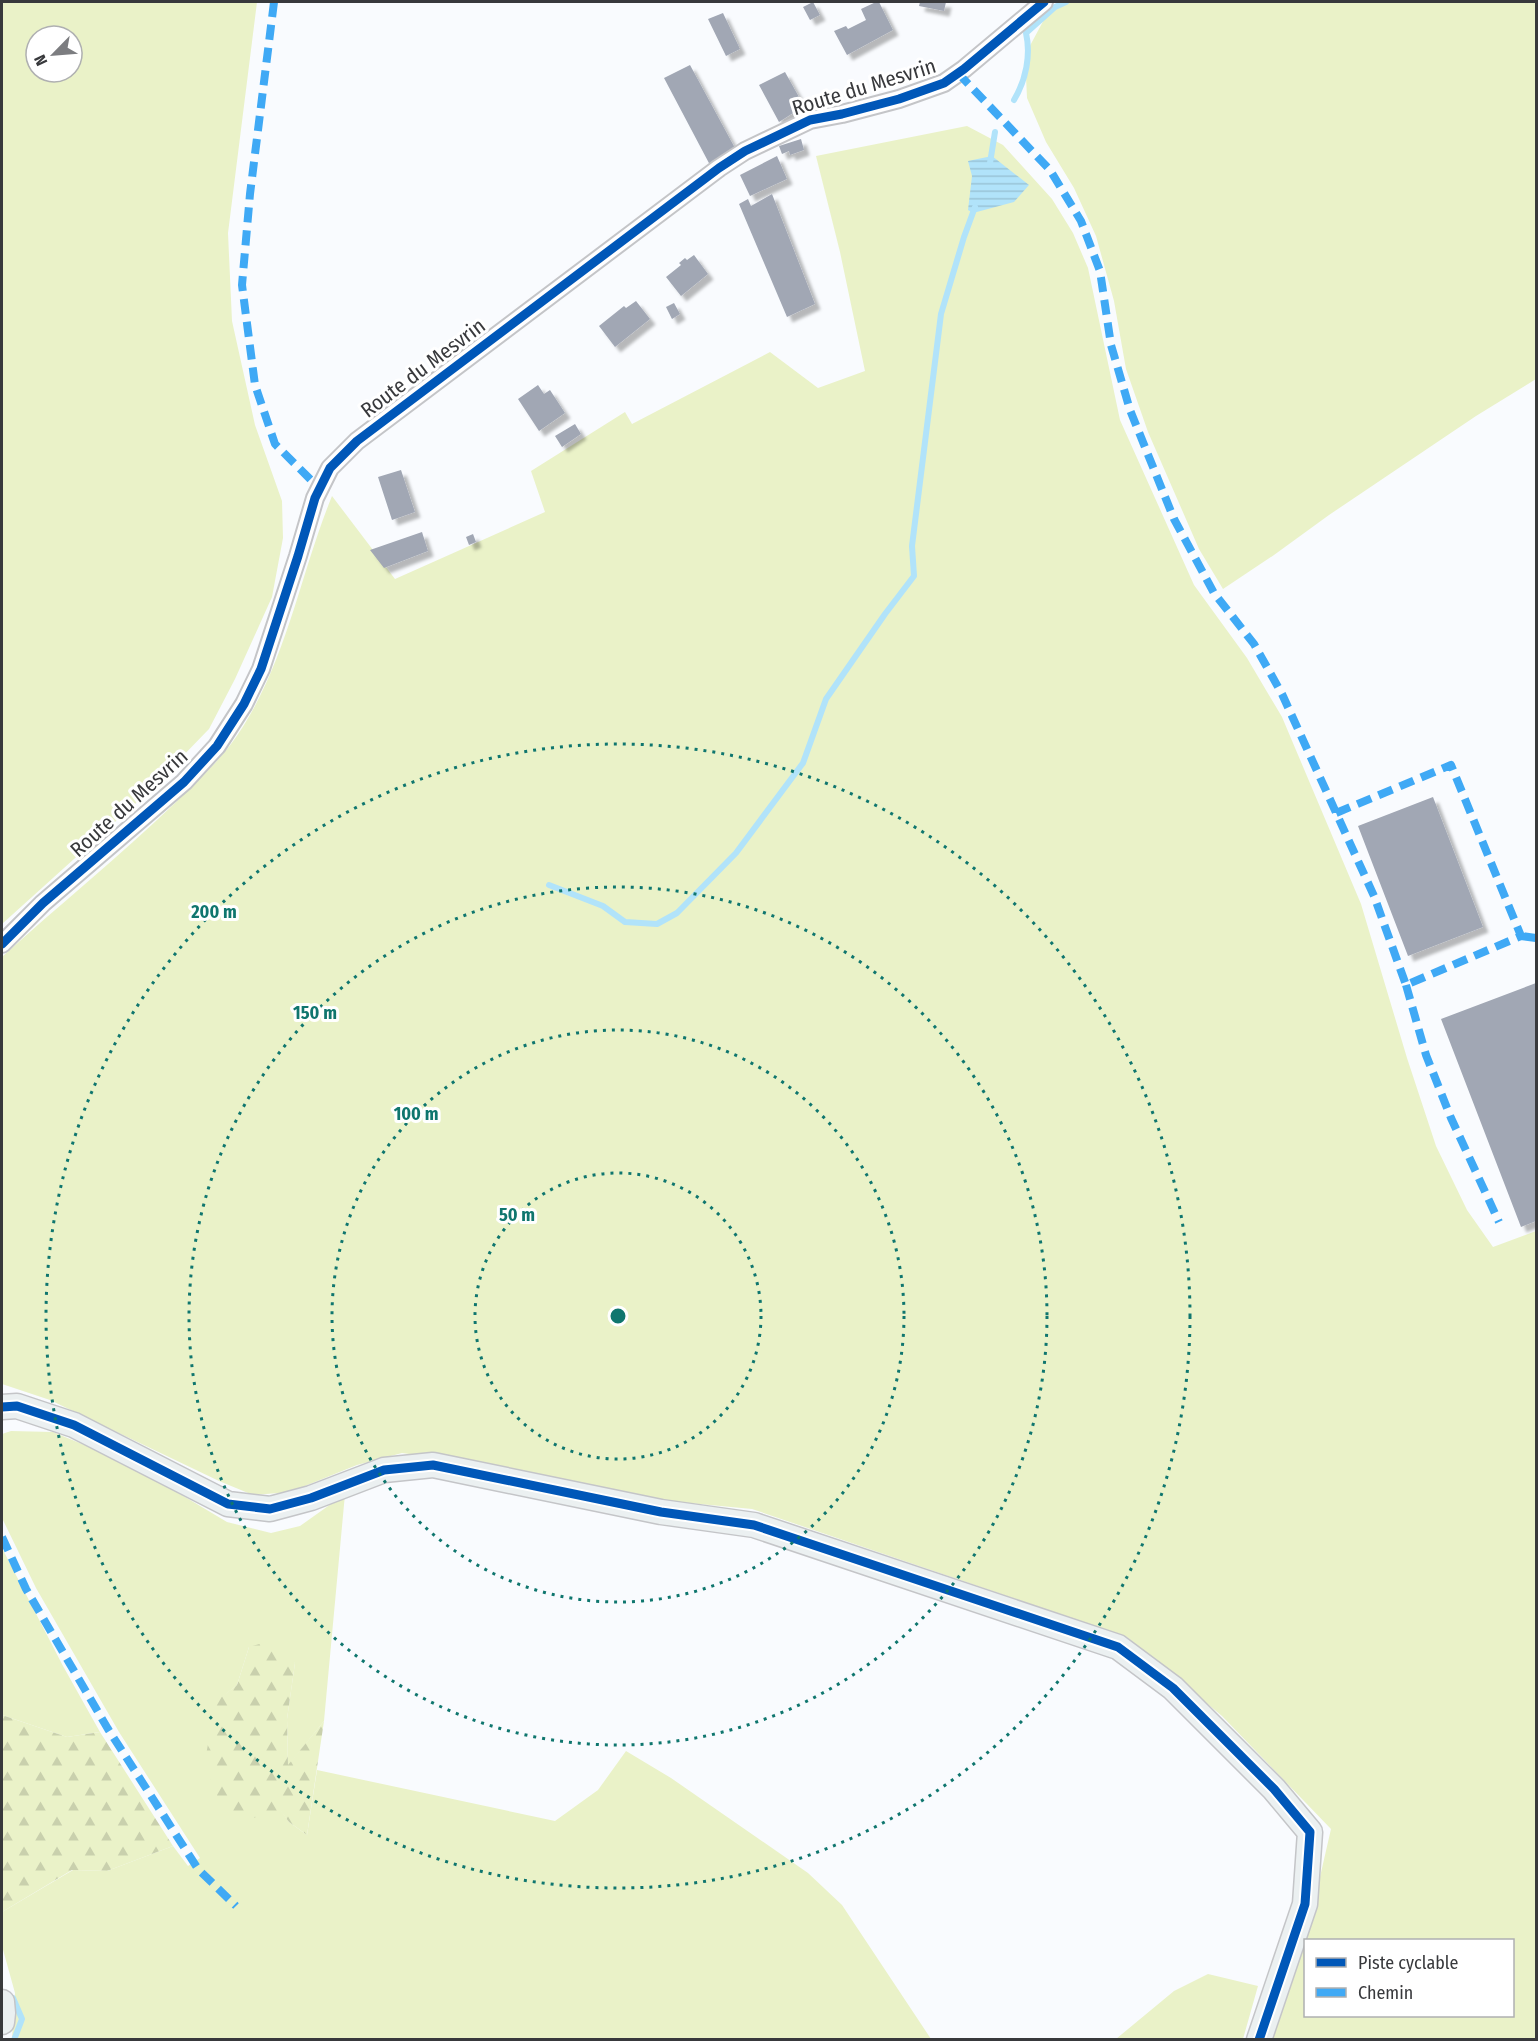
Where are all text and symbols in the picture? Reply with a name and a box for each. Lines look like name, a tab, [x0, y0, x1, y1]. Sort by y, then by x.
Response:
north arrow	[24, 24, 84, 84]
text: N	[30, 52, 51, 68]
street label: Route du Mesvrin	[789, 53, 939, 121]
street label: Route du Mesvrin	[356, 313, 490, 423]
street label: Route du Mesvrin	[65, 743, 193, 863]
text: 200 m	[190, 901, 237, 923]
text: 150 m	[293, 1002, 337, 1024]
text: 100 m	[394, 1103, 438, 1125]
text: 50 m	[499, 1204, 535, 1226]
centre of rings	[608, 1306, 628, 1326]
legend	[1304, 1939, 1514, 2017]
text: Piste cyclable	[1358, 1952, 1458, 1974]
text: Chemin	[1358, 1982, 1413, 2004]

